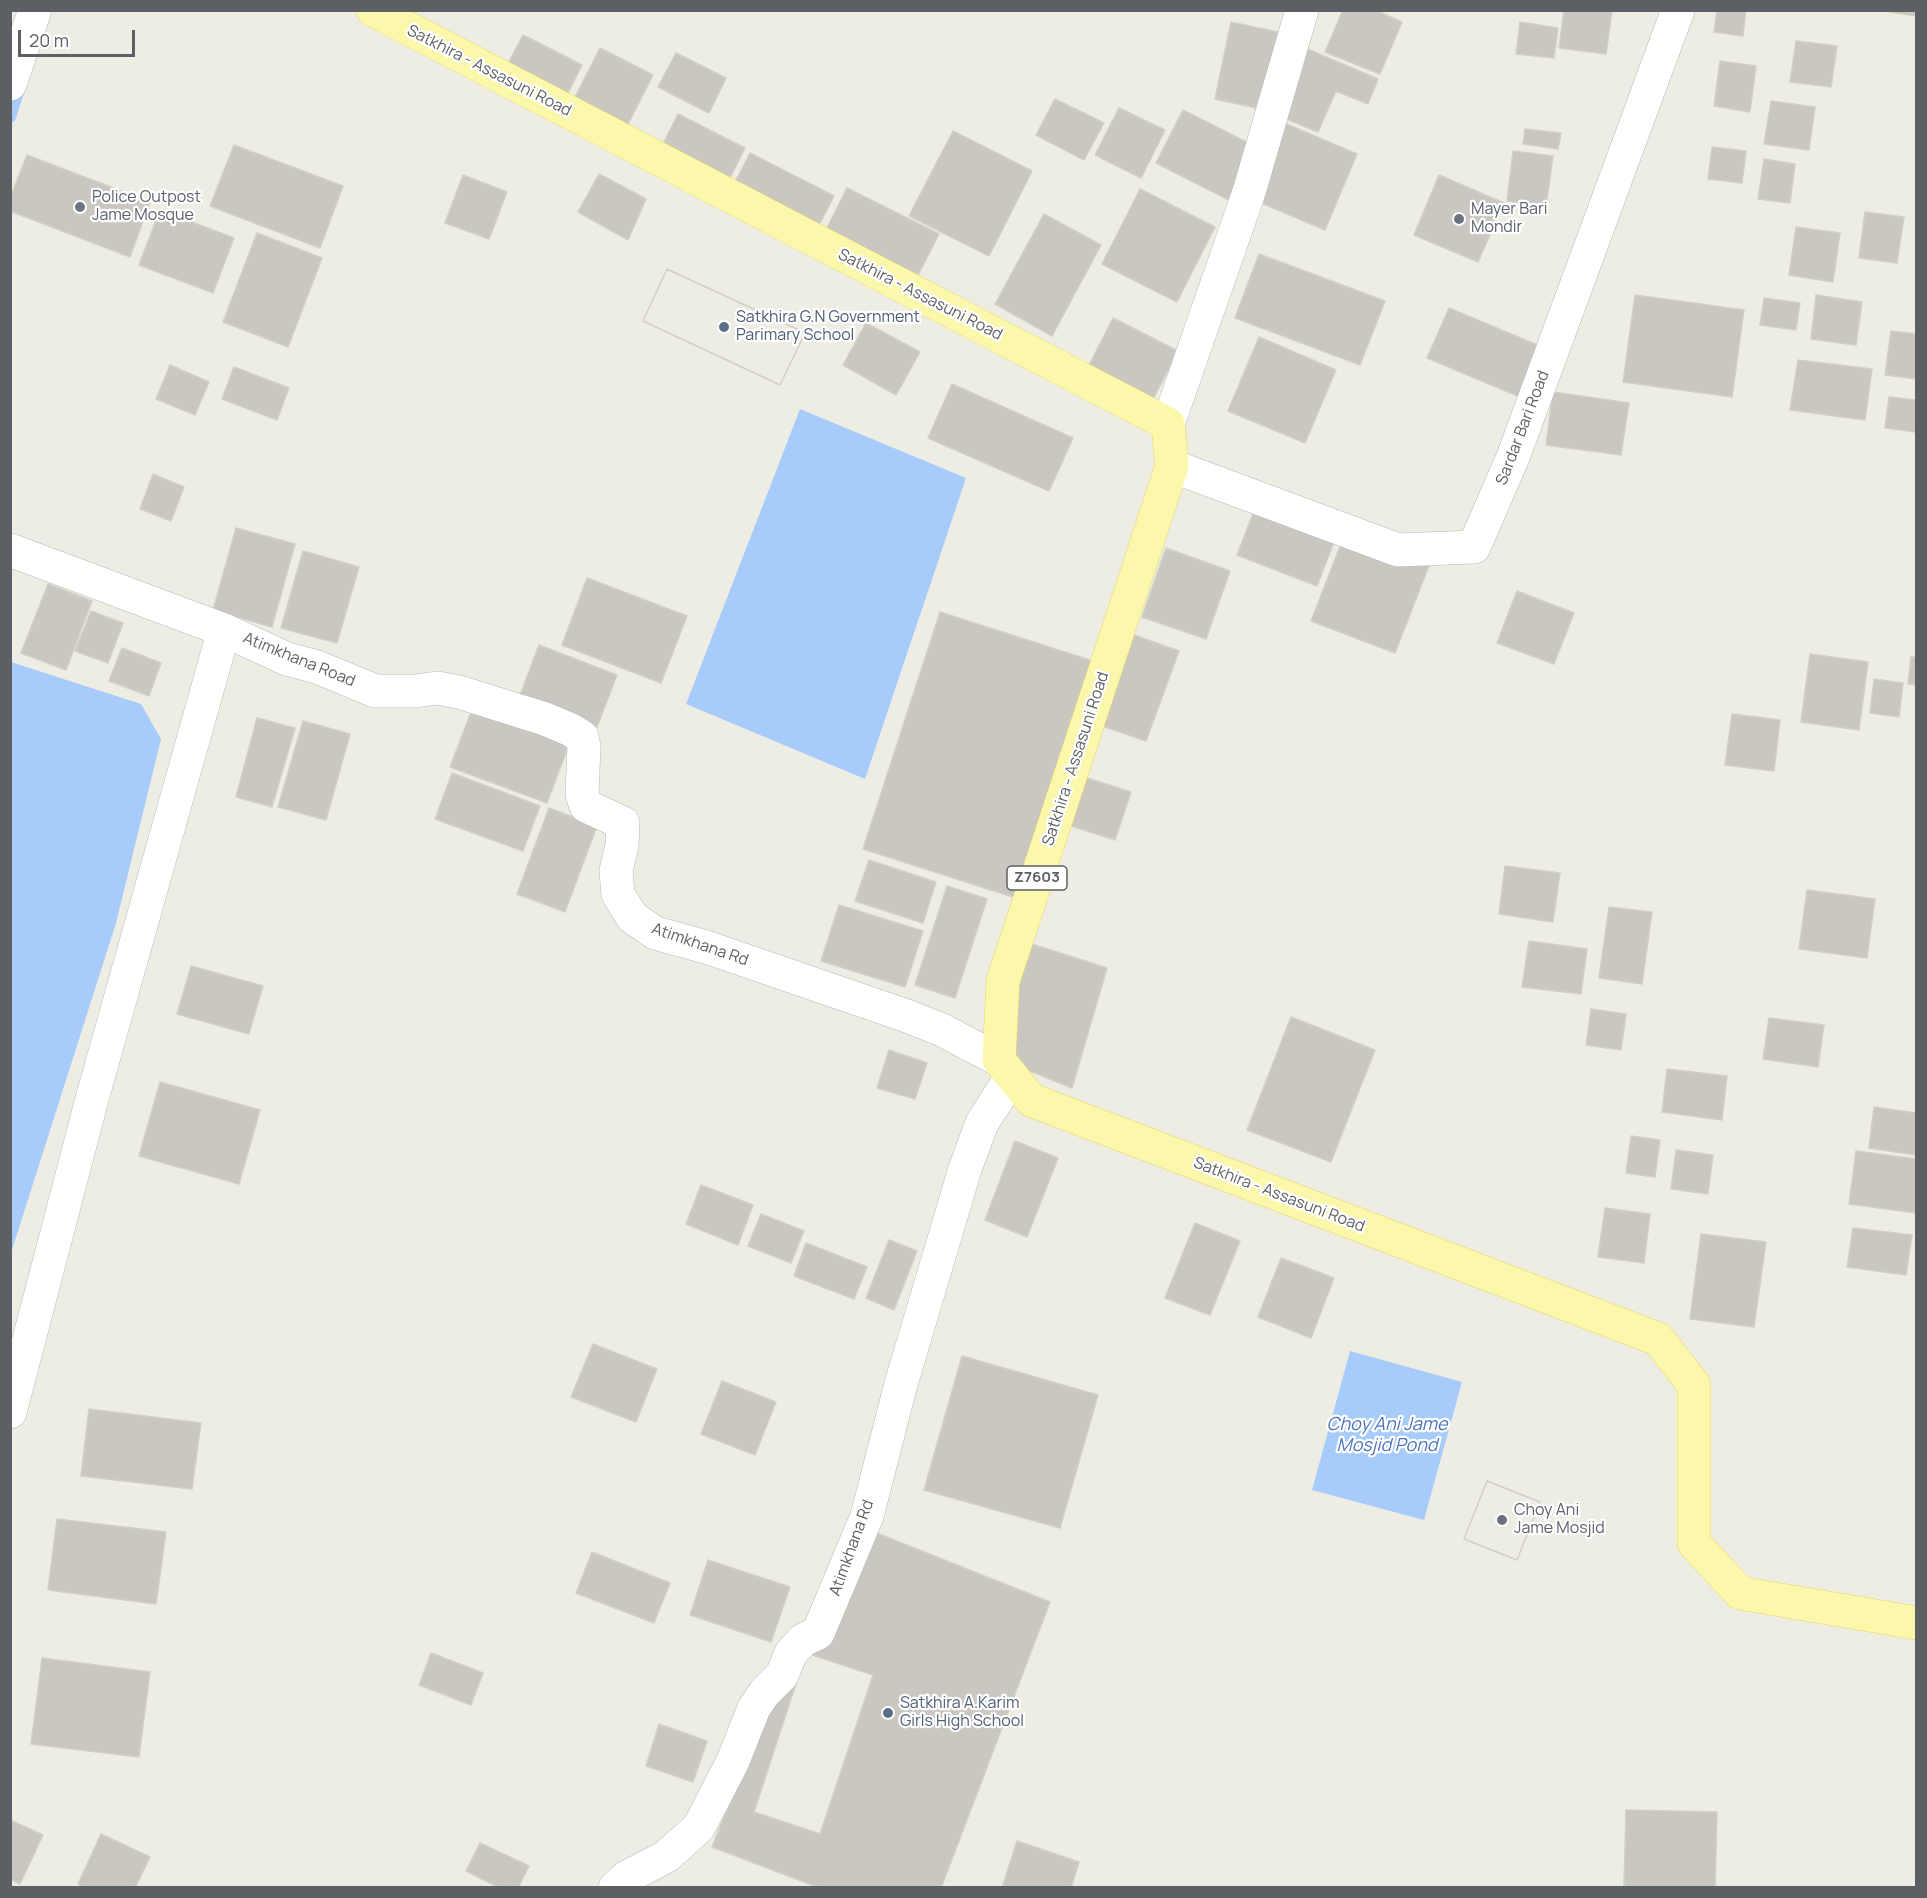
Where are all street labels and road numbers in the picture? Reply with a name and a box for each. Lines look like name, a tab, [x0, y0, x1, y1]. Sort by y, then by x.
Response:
street label: Satkhira - Assasuni Road	[404, 21, 574, 121]
street label: Satkhira - Assasuni Road	[835, 245, 1005, 345]
street label: Sardar Bari Road	[1492, 368, 1554, 488]
street label: Atimkhana Road	[240, 629, 358, 691]
street label: Satkhira - Assasuni Road	[1039, 670, 1113, 848]
road number: Z7603	[1007, 866, 1067, 890]
street label: Atimkhana Rd	[649, 919, 751, 971]
street label: Satkhira - Assasuni Road	[1191, 1153, 1367, 1237]
street label: Atimkhana Rd	[826, 1497, 878, 1599]

